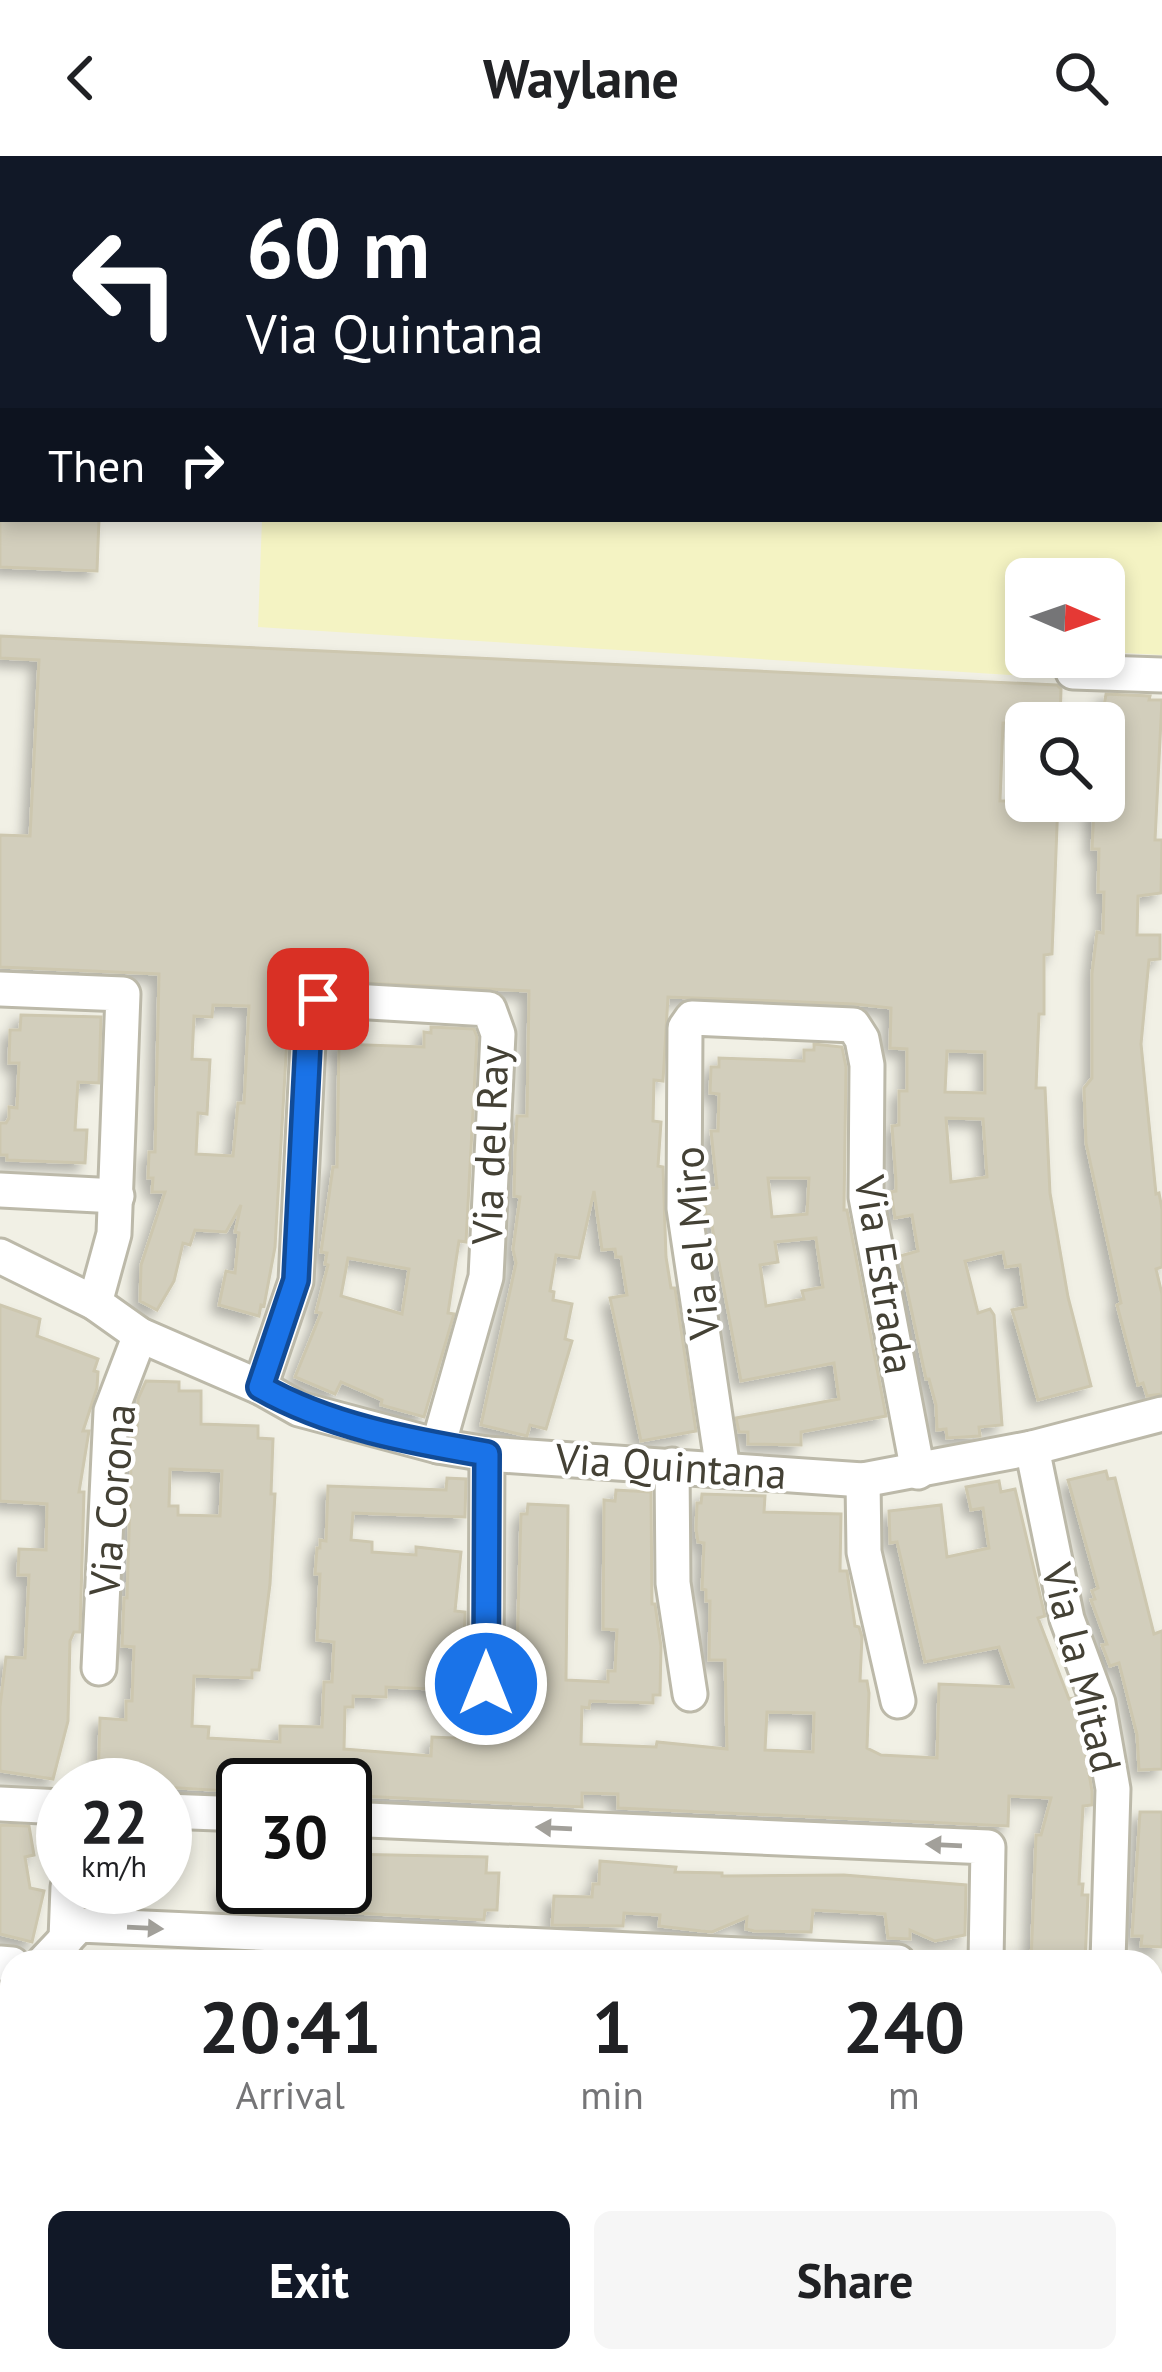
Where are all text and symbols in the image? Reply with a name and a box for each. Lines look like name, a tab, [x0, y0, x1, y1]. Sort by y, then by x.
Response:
text: Waylane	[483, 43, 679, 113]
icon: back	[48, 45, 114, 111]
icon: search	[1048, 45, 1114, 111]
text: 60 m	[246, 192, 430, 301]
icon: left	[48, 204, 204, 360]
text: Via Quintana	[246, 298, 544, 368]
icon: right	[169, 432, 235, 498]
text: Then	[48, 436, 145, 494]
north arrow	[1005, 558, 1125, 678]
map controls	[1005, 558, 1125, 822]
button: search	[1005, 702, 1125, 822]
pin	[267, 948, 369, 1050]
icon: arrive	[285, 966, 351, 1032]
street label: Via del Ray	[459, 1044, 520, 1247]
street label: Via el Miro	[660, 1144, 731, 1343]
street label: Via Estrada	[843, 1171, 928, 1378]
street label: Via Corona	[76, 1402, 147, 1599]
street label: Via Quintana	[553, 1430, 788, 1501]
street label: Via la Mitad	[1030, 1557, 1135, 1778]
position arrow	[423, 1621, 549, 1747]
speed limit sign: 30	[216, 1758, 372, 1914]
text: 22	[80, 1782, 148, 1860]
one-way arrow	[534, 1818, 572, 1837]
one-way arrow	[924, 1836, 962, 1855]
text: km/h	[81, 1846, 147, 1885]
one-way arrow	[127, 1919, 165, 1938]
text: 20:41	[199, 1980, 382, 2073]
text: 1	[592, 1980, 633, 2073]
text: 240	[843, 1980, 965, 2073]
text: Arrival	[236, 2069, 345, 2120]
text: min	[580, 2069, 644, 2120]
text: m	[888, 2069, 920, 2120]
button: Exit	[48, 2211, 570, 2349]
button: Share	[594, 2211, 1116, 2349]

